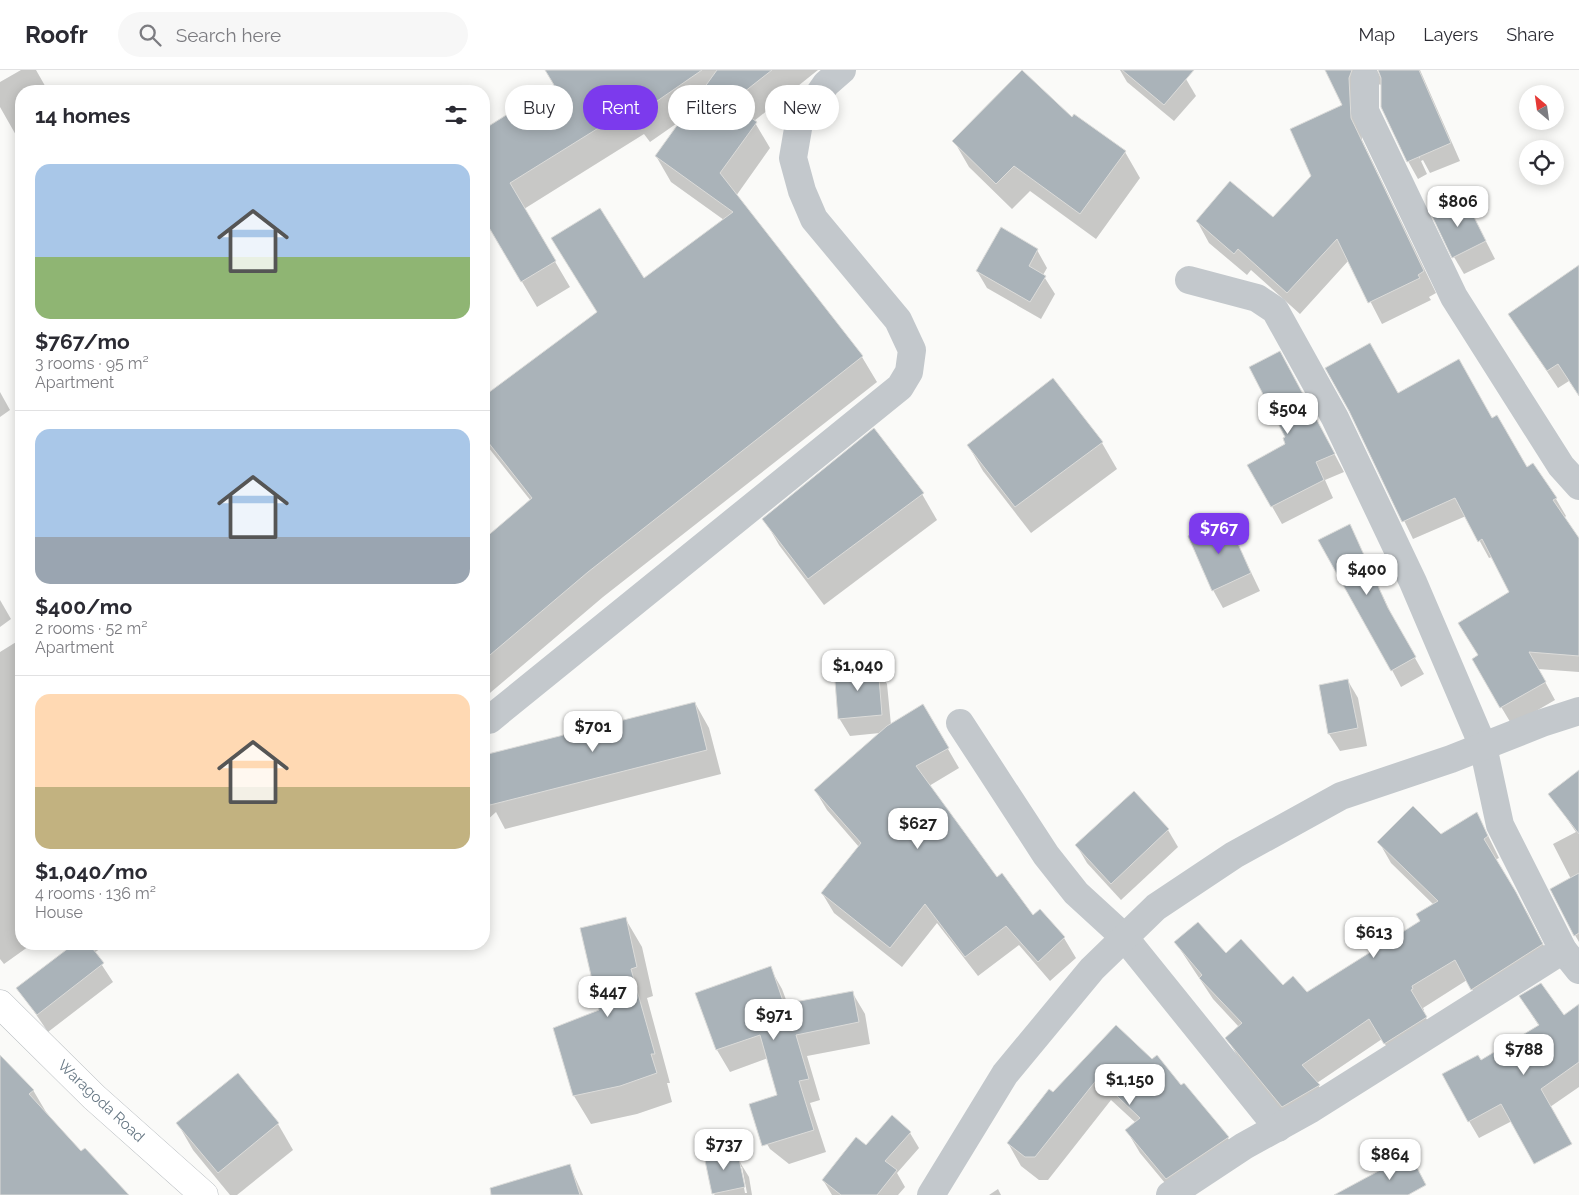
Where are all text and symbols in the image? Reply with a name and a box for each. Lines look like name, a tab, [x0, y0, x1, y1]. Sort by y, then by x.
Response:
search box	[118, 12, 468, 57]
text: Roofr	[25, 20, 88, 49]
icon: search	[136, 21, 164, 49]
text: Search here	[176, 24, 281, 46]
text: Map	[1359, 24, 1395, 45]
text: Layers	[1423, 24, 1478, 45]
text: Share	[1506, 24, 1554, 45]
chip: Buy	[505, 85, 573, 130]
chip: Rent	[583, 85, 658, 130]
chip: Filters	[668, 85, 755, 130]
chip: New	[765, 85, 839, 130]
north arrow	[1519, 85, 1564, 130]
map controls	[1519, 85, 1564, 185]
icon: filters	[442, 101, 470, 129]
text: 14 homes	[35, 103, 130, 128]
button: locate	[1519, 140, 1564, 185]
pin: $806	[1428, 186, 1488, 228]
text: $806	[1438, 192, 1478, 211]
icon: home	[208, 196, 298, 286]
text: $767/mo	[35, 329, 130, 354]
text: 3 rooms · 95 m²	[35, 354, 149, 373]
text: Apartment	[35, 373, 114, 392]
pin: $504	[1258, 392, 1318, 435]
text: $504	[1269, 399, 1307, 418]
icon: home	[208, 462, 298, 552]
pin: $767	[1189, 512, 1249, 555]
text: $767	[1200, 519, 1238, 538]
pin: $400	[1337, 554, 1397, 596]
text: $400	[1348, 560, 1386, 579]
text: $400/mo	[35, 594, 132, 619]
text: 2 rooms · 52 m²	[35, 619, 147, 638]
text: Apartment	[35, 638, 114, 657]
pin: $1,040	[817, 650, 899, 692]
text: $1,040	[833, 656, 883, 675]
pin: $701	[563, 710, 623, 753]
text: $701	[575, 717, 611, 736]
icon: home	[208, 727, 298, 817]
pin: $627	[888, 808, 948, 850]
text: $627	[899, 814, 937, 833]
text: $1,040/mo	[35, 859, 147, 884]
text: 4 rooms · 136 m²	[35, 884, 156, 903]
text: House	[35, 903, 83, 922]
pin: $613	[1344, 916, 1404, 959]
text: $613	[1356, 923, 1392, 942]
pin: $447	[578, 976, 638, 1018]
text: $447	[589, 982, 627, 1001]
pin: $971	[744, 998, 804, 1041]
text: $971	[756, 1005, 792, 1024]
pin: $788	[1494, 1034, 1554, 1076]
text: $788	[1505, 1040, 1543, 1059]
street label: Waragoda Road	[54, 1056, 148, 1146]
pin: $1,150	[1089, 1064, 1171, 1106]
text: $1,150	[1106, 1070, 1154, 1089]
pin: $737	[694, 1128, 754, 1171]
text: $737	[705, 1135, 743, 1154]
pin: $864	[1360, 1138, 1420, 1181]
text: $864	[1371, 1145, 1409, 1164]

